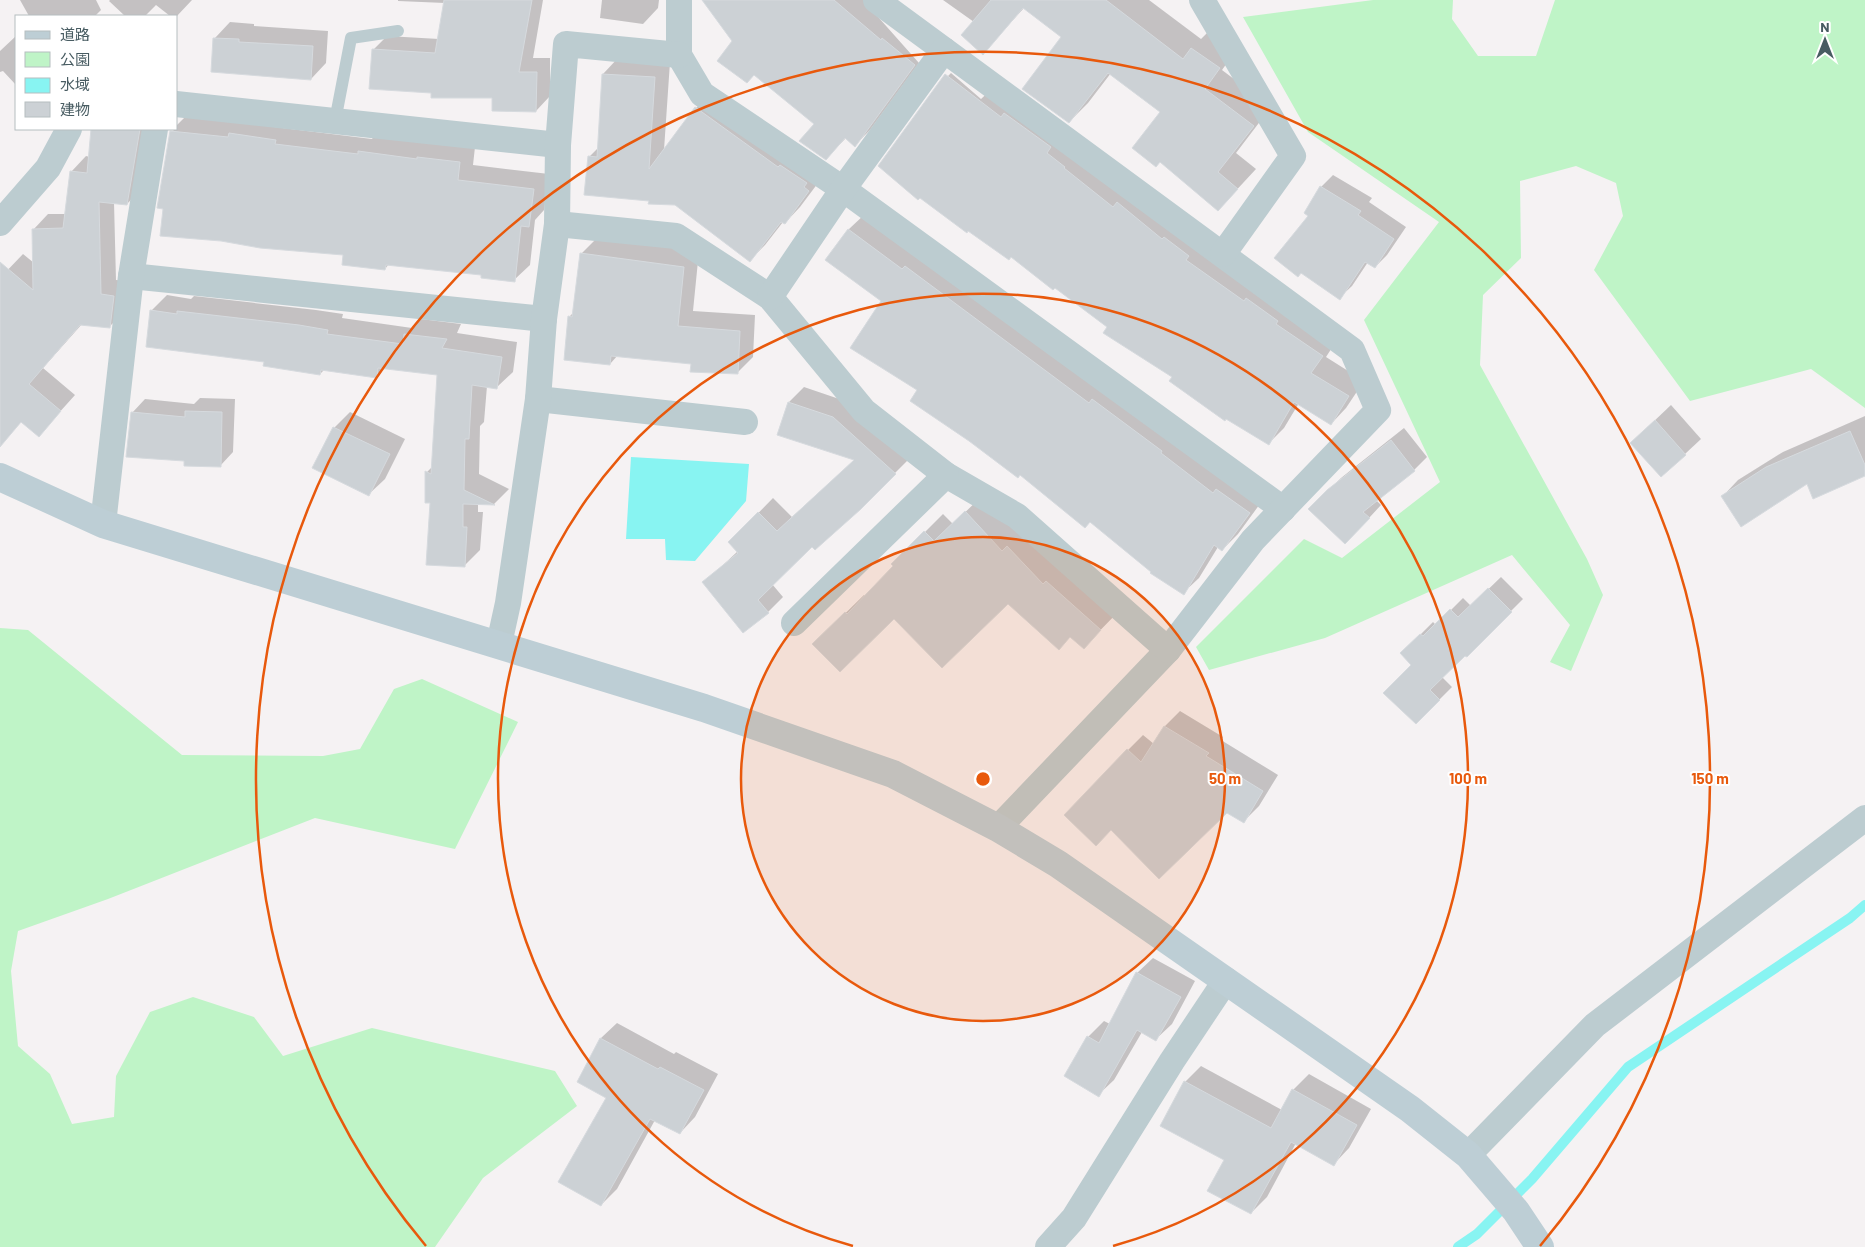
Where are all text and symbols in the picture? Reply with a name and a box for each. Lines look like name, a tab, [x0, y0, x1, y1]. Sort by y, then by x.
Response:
legend	[15, 15, 178, 130]
north arrow	[1800, 15, 1850, 65]
text: N	[1820, 18, 1830, 35]
text: 道路	[60, 25, 90, 43]
text: 公園	[60, 50, 90, 68]
text: 水域	[60, 75, 90, 93]
text: 建物	[60, 100, 90, 118]
text: 50 m	[1209, 769, 1241, 787]
text: 100 m	[1449, 769, 1487, 787]
text: 150 m	[1691, 769, 1729, 787]
centre of rings	[974, 770, 992, 788]

